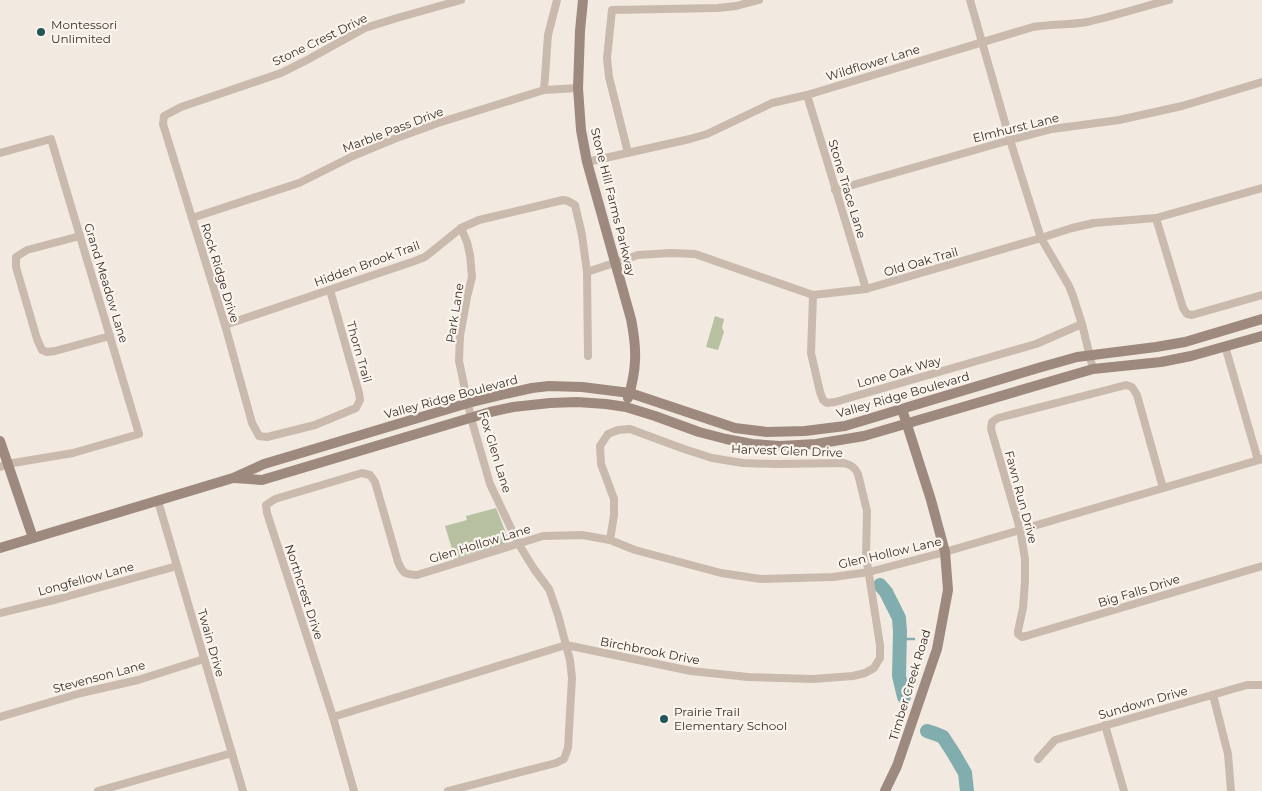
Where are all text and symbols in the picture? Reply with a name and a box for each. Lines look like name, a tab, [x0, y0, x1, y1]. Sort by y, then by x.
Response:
street label: Stone Crest Drive	[270, 10, 370, 69]
place label: Montessori Unlimited	[51, 17, 117, 46]
marker: Montessori Unlimited	[35, 26, 47, 38]
street label: Wildflower Lane	[824, 41, 922, 84]
street label: Marble Pass Drive	[340, 103, 445, 156]
street label: Elmhurst Lane	[971, 110, 1061, 145]
street label: Stone Hill Farms Parkway	[588, 126, 639, 278]
street label: Stone Trace Lane	[825, 138, 870, 240]
street label: Grand Meadow Lane	[81, 221, 132, 345]
street label: Rock Ridge Drive	[198, 221, 243, 324]
street label: Hidden Brook Trail	[312, 237, 422, 290]
street label: Old Oak Trail	[882, 244, 960, 279]
street label: Park Lane	[442, 282, 467, 344]
street label: Thorn Trail	[344, 319, 375, 384]
street label: Lone Oak Way	[855, 352, 943, 391]
street label: Valley Ridge Boulevard	[835, 368, 971, 421]
street label: Valley Ridge Boulevard	[382, 371, 519, 422]
street label: Fox Glen Lane	[476, 409, 515, 495]
street label: Harvest Glen Drive	[731, 441, 843, 460]
street label: Fawn Run Drive	[1002, 449, 1041, 545]
street label: Glen Hollow Lane	[427, 521, 532, 566]
street label: Glen Hollow Lane	[837, 533, 943, 572]
street label: Northcrest Drive	[282, 542, 327, 641]
street label: Longfellow Lane	[36, 558, 136, 599]
street label: Big Falls Drive	[1096, 571, 1182, 610]
street label: Twain Drive	[195, 607, 228, 678]
street label: Timber Creek Road	[885, 627, 934, 742]
street label: Birchbrook Drive	[599, 633, 701, 668]
street label: Stevenson Lane	[51, 657, 147, 696]
street label: Sundown Drive	[1096, 683, 1189, 722]
place label: Prairie Trail Elementary School	[674, 704, 787, 733]
marker: Prairie Trail Elementary School	[658, 713, 670, 725]

